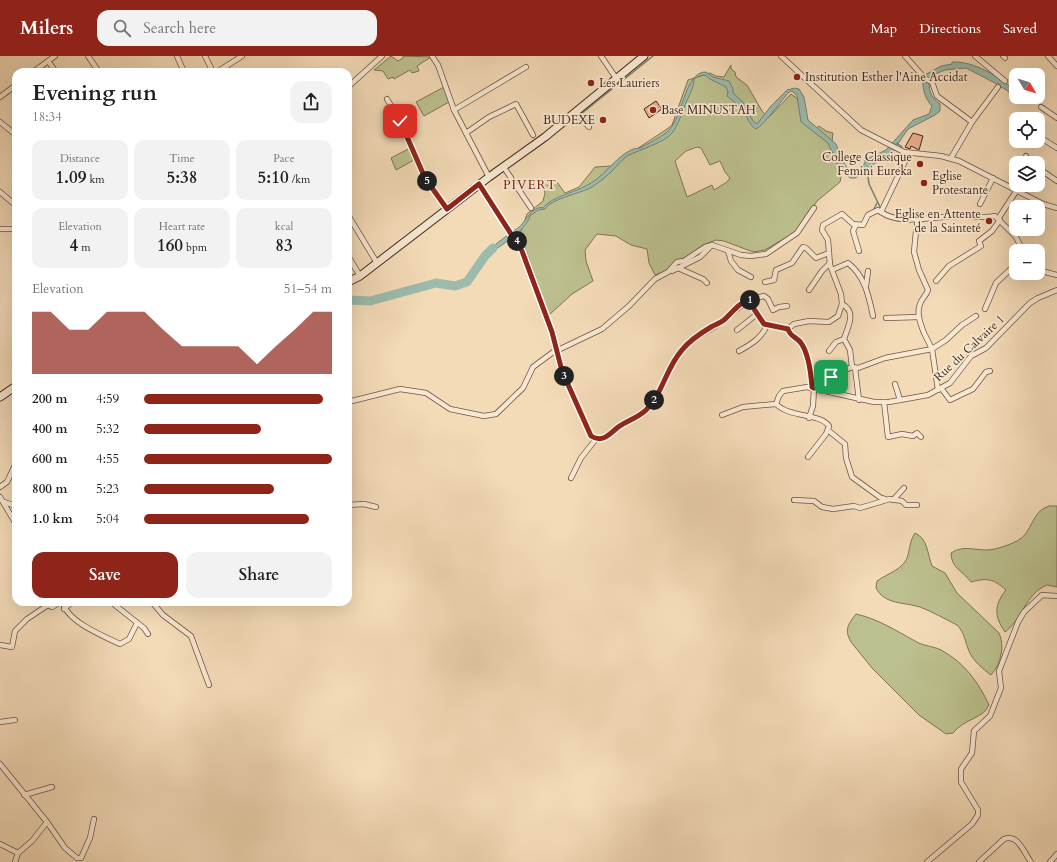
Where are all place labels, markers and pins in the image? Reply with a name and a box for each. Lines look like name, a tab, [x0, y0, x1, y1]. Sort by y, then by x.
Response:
place label: Institution Esther l'Aine Accidat	[805, 69, 968, 85]
marker: Institution Esther l'Aine Accidat	[792, 72, 802, 82]
place label: Les Lauriers	[599, 75, 660, 91]
marker: Les Lauriers	[586, 78, 596, 88]
place label: Base MINUSTAH	[661, 102, 756, 118]
pin	[383, 104, 417, 138]
marker: Base MINUSTAH	[648, 105, 658, 115]
place label: BUDEXE	[543, 112, 595, 128]
marker: BUDEXE	[598, 115, 608, 125]
place label: College Classique Femini Eureka	[822, 149, 913, 179]
marker: College Classique Femini Eureka	[915, 159, 925, 169]
place label: Eglise Protestante	[932, 168, 988, 198]
pin: 5	[417, 171, 437, 191]
marker: Eglise Protestante	[919, 178, 929, 188]
place label: Eglise en Attente de la Sainteté	[895, 206, 981, 236]
marker: Eglise en Attente de la Sainteté	[984, 216, 994, 226]
pin: 4	[507, 231, 527, 251]
pin: 1	[740, 290, 760, 310]
pin	[814, 360, 848, 394]
pin: 3	[554, 366, 574, 386]
pin: 2	[644, 390, 664, 410]

